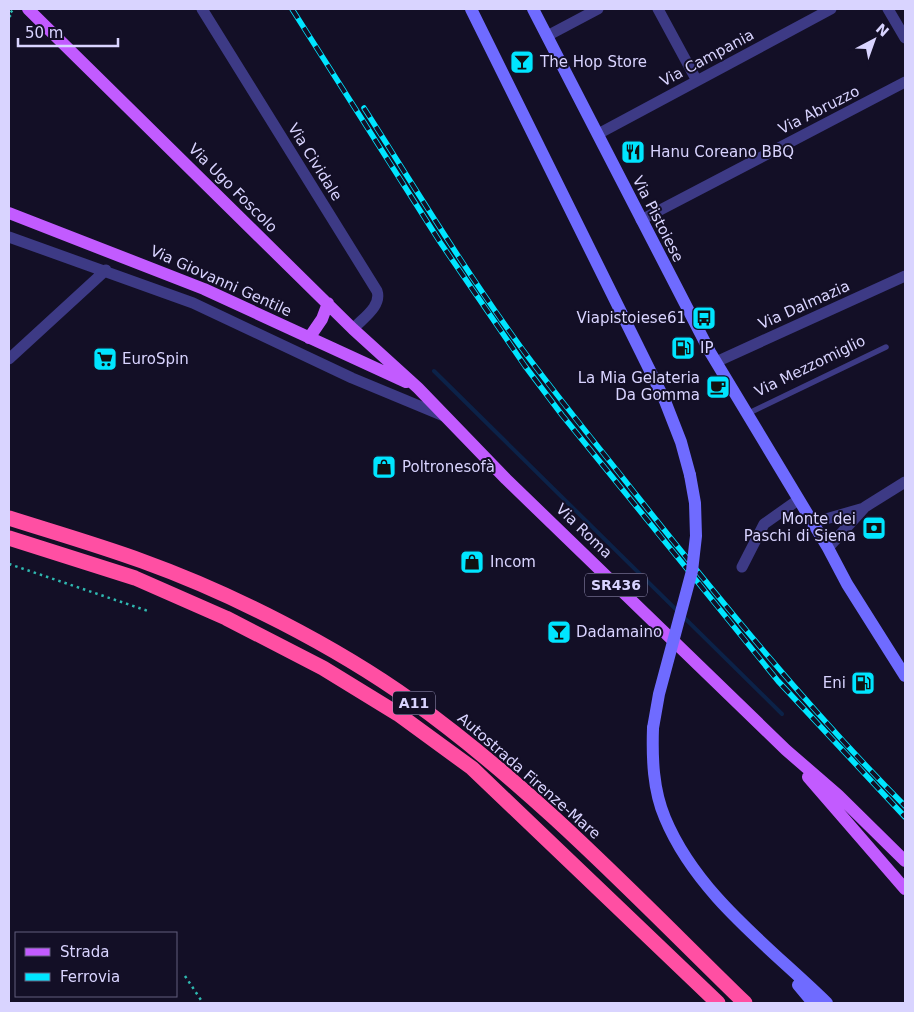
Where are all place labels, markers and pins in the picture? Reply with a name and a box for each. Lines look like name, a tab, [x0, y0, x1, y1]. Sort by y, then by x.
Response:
bar icon: The Hop Store	[509, 49, 535, 75]
place label: The Hop Store	[539, 53, 647, 71]
restaurant icon: Hanu Coreano BBQ	[620, 139, 646, 165]
place label: Hanu Coreano BBQ	[650, 143, 794, 161]
bus stop icon: Viapistoiese61	[691, 305, 717, 331]
place label: Viapistoiese61	[577, 309, 686, 327]
fuel station icon: IP	[670, 335, 696, 361]
place label: IP	[700, 339, 713, 357]
supermarket icon: EuroSpin	[92, 346, 118, 372]
place label: EuroSpin	[122, 350, 189, 368]
place label: La Mia Gelateria Da Gomma	[578, 369, 700, 404]
cafe icon: La Mia Gelateria Da Gomma	[705, 374, 731, 400]
shop icon: Poltronesofà	[371, 454, 397, 480]
place label: Poltronesofà	[402, 458, 495, 476]
place label: Monte dei Paschi di Siena	[744, 510, 856, 545]
bank icon: Monte dei Paschi di Siena	[861, 515, 887, 541]
shop icon: Incom	[459, 549, 485, 575]
place label: Incom	[490, 553, 536, 571]
bar icon: Dadamaino	[546, 619, 572, 645]
place label: Dadamaino	[576, 623, 662, 641]
fuel station icon: Eni	[850, 670, 876, 696]
place label: Eni	[823, 674, 846, 692]

